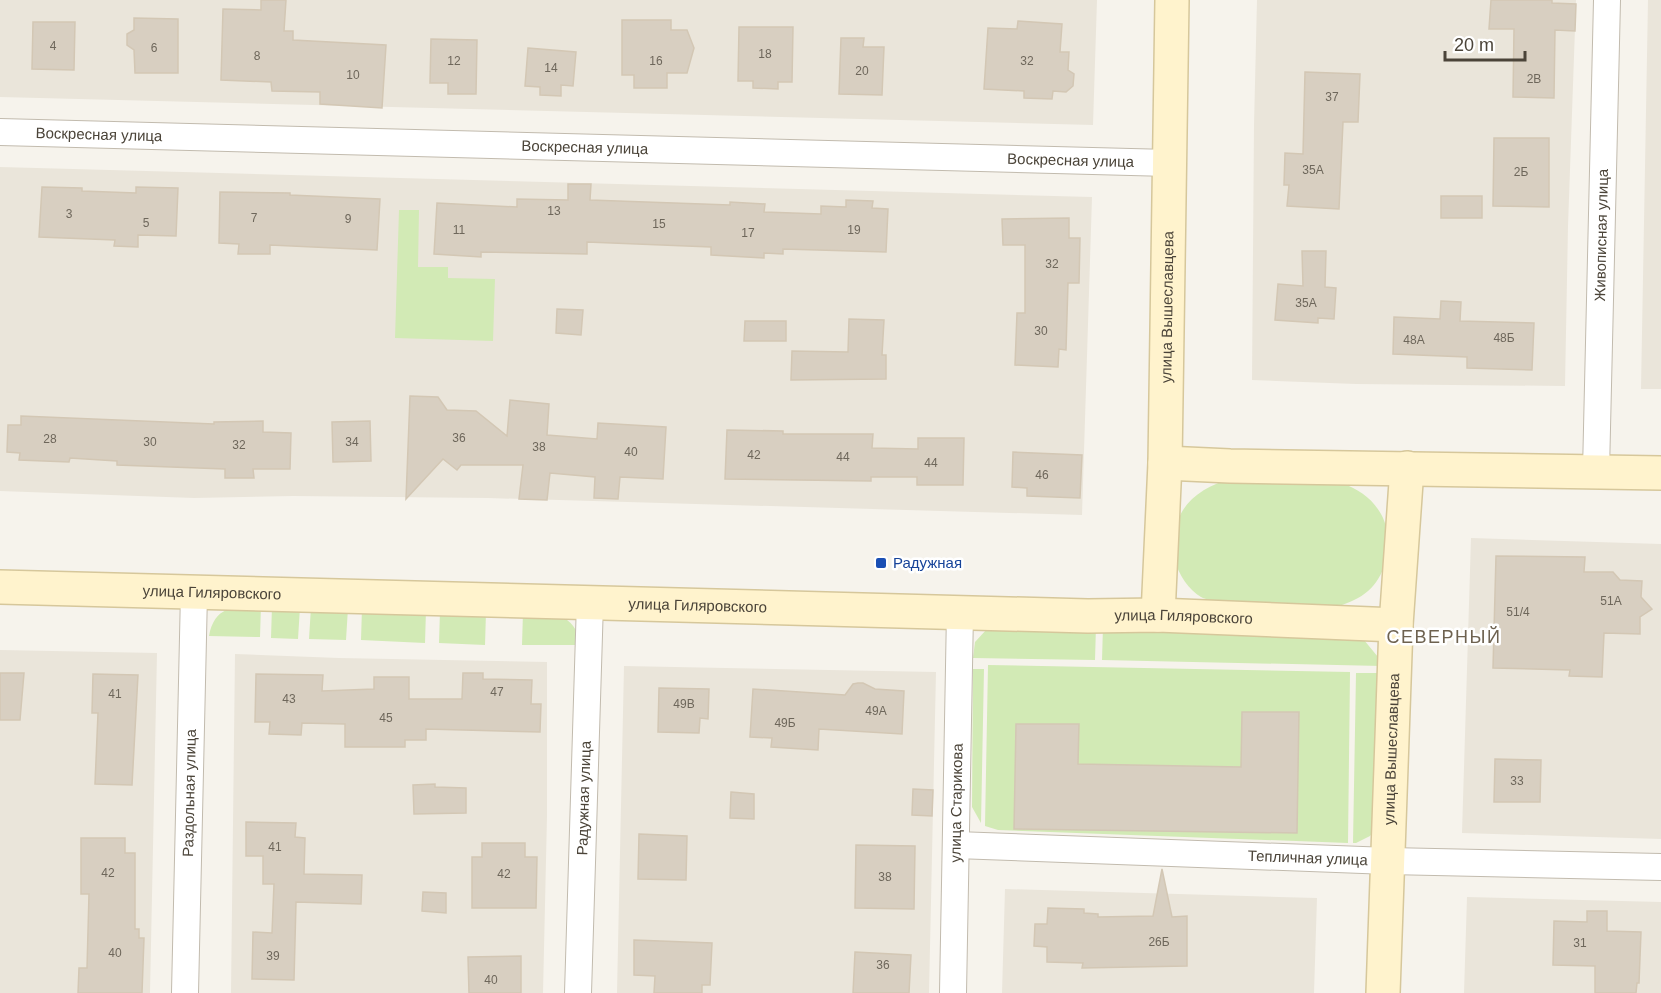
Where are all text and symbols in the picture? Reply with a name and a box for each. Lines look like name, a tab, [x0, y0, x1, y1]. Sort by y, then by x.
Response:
scale bar	[1445, 24, 1524, 62]
text: 20 m	[1454, 35, 1494, 55]
house number: 4	[50, 39, 57, 53]
house number: 6	[151, 41, 158, 55]
house number: 18	[758, 47, 772, 61]
house number: 8	[254, 49, 261, 63]
house number: 12	[447, 54, 461, 68]
house number: 16	[649, 54, 663, 68]
house number: 32	[1020, 54, 1034, 68]
house number: 14	[544, 61, 558, 75]
house number: 20	[855, 64, 869, 78]
house number: 10	[346, 68, 360, 82]
house number: 2В	[1527, 72, 1541, 86]
house number: 37	[1325, 90, 1339, 104]
street label: Воскресная улица	[35, 124, 163, 144]
street label: Воскресная улица	[521, 137, 649, 157]
street label: Воскресная улица	[1007, 150, 1135, 170]
house number: 35А	[1302, 163, 1324, 177]
house number: 2Б	[1514, 165, 1528, 179]
street label: Живописная улица	[1591, 168, 1611, 302]
house number: 13	[547, 204, 561, 218]
house number: 3	[66, 207, 73, 221]
house number: 7	[251, 211, 258, 225]
house number: 9	[345, 212, 352, 226]
house number: 5	[143, 216, 150, 230]
house number: 15	[652, 217, 666, 231]
house number: 11	[453, 223, 466, 237]
house number: 19	[847, 223, 861, 237]
house number: 17	[741, 226, 755, 240]
street label: улица Вышеславцева	[1157, 230, 1177, 383]
house number: 32	[1045, 257, 1059, 271]
house number: 35А	[1295, 296, 1317, 310]
house number: 30	[1034, 324, 1048, 338]
house number: 48Б	[1493, 331, 1515, 345]
house number: 48А	[1403, 333, 1425, 347]
house number: 36	[452, 431, 466, 445]
house number: 28	[43, 432, 57, 446]
house number: 30	[143, 435, 157, 449]
house number: 34	[345, 435, 359, 449]
house number: 32	[232, 438, 246, 452]
house number: 38	[532, 440, 546, 454]
house number: 40	[624, 445, 638, 459]
house number: 42	[747, 448, 761, 462]
house number: 44	[836, 450, 850, 464]
house number: 44	[924, 456, 938, 470]
house number: 46	[1035, 468, 1049, 482]
place label: Радужная	[893, 554, 962, 571]
marker: Радужная	[874, 556, 888, 570]
street label: улица Гиляровского	[142, 582, 281, 602]
house number: 51А	[1600, 594, 1622, 608]
street label: улица Гиляровского	[628, 595, 767, 615]
house number: 51/4	[1506, 605, 1530, 619]
street label: улица Гиляровского	[1114, 606, 1253, 627]
district label: СЕВЕРНЫЙ	[1387, 626, 1501, 647]
street label: улица Вышеславцева	[1380, 672, 1402, 825]
house number: 47	[490, 685, 504, 699]
house number: 41	[108, 687, 122, 701]
house number: 43	[282, 692, 296, 706]
house number: 49В	[673, 697, 695, 711]
house number: 49А	[865, 704, 887, 718]
house number: 45	[379, 711, 393, 725]
house number: 49Б	[774, 716, 796, 730]
street label: Раздольная улица	[179, 728, 199, 857]
street label: Радужная улица	[573, 740, 594, 856]
street label: улица Старикова	[946, 743, 966, 863]
house number: 33	[1510, 774, 1524, 788]
house number: 41	[268, 840, 282, 854]
street label: Тепличная улица	[1248, 847, 1369, 868]
house number: 42	[101, 866, 115, 880]
house number: 42	[497, 867, 511, 881]
house number: 38	[878, 870, 892, 884]
house number: 26Б	[1148, 935, 1170, 949]
house number: 31	[1573, 936, 1587, 950]
house number: 40	[108, 946, 122, 960]
house number: 39	[266, 949, 280, 963]
house number: 36	[876, 958, 890, 972]
house number: 40	[484, 973, 498, 987]

